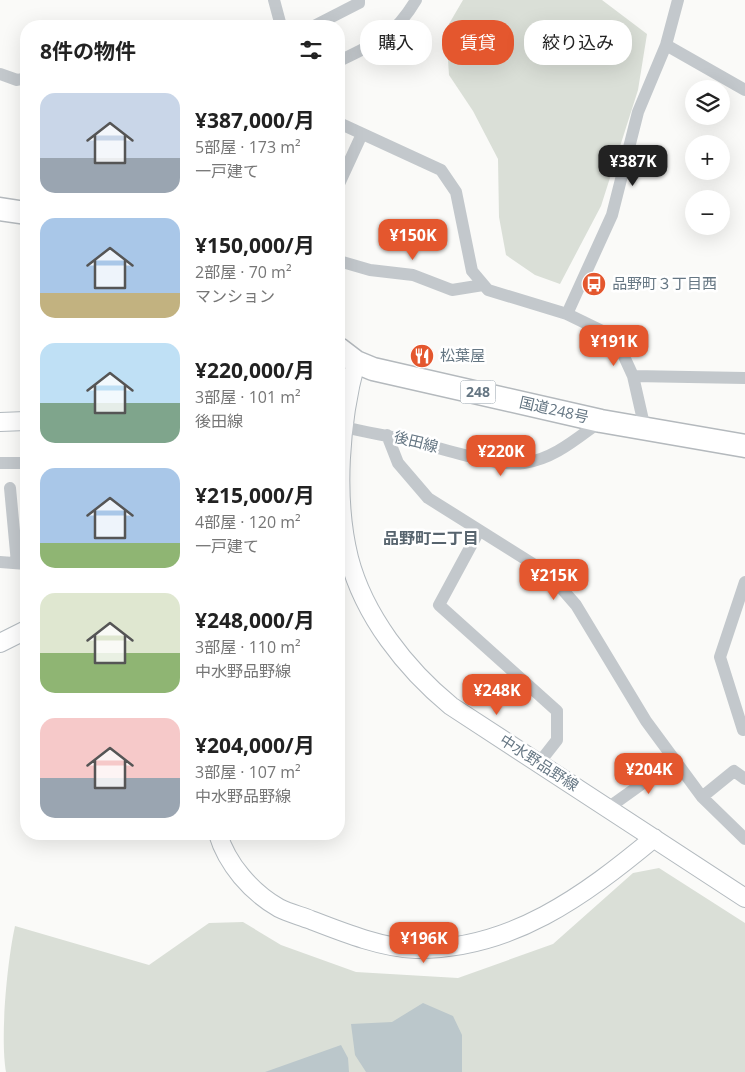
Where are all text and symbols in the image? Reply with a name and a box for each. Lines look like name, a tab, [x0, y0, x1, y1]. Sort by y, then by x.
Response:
chip: 購入	[360, 20, 432, 65]
chip: 賃貸	[442, 20, 514, 65]
chip: 絞り込み	[524, 20, 632, 65]
icon: filters	[297, 36, 325, 64]
text: 8件の物件	[40, 37, 136, 65]
map controls	[685, 80, 730, 235]
button: layers	[685, 80, 730, 125]
text: ¥387,000/月	[195, 106, 315, 134]
icon: home	[80, 113, 140, 173]
button: +	[685, 135, 730, 180]
text: 5部屋 · 173 m²	[195, 136, 301, 158]
pin: ¥387K	[598, 144, 668, 187]
text: ¥387K	[609, 150, 657, 172]
text: 一戸建て	[195, 160, 259, 182]
button: −	[685, 190, 730, 235]
pin: ¥150K	[378, 218, 448, 261]
text: ¥150K	[389, 224, 437, 246]
text: ¥150,000/月	[195, 231, 315, 259]
icon: home	[80, 238, 140, 298]
text: 2部屋 · 70 m²	[195, 261, 292, 283]
bus stop icon: 品野町３丁目西	[581, 271, 607, 297]
place label: 品野町３丁目西	[612, 273, 717, 293]
text: マンション	[195, 285, 275, 307]
pin: ¥191K	[579, 324, 649, 367]
text: ¥191K	[590, 330, 638, 352]
restaurant icon: 松葉屋	[409, 343, 435, 369]
place label: 松葉屋	[440, 345, 485, 365]
text: ¥220,000/月	[195, 356, 315, 384]
icon: home	[80, 363, 140, 423]
road number: 248	[460, 381, 496, 404]
text: 3部屋 · 101 m²	[195, 386, 301, 408]
street label: 国道248号	[518, 391, 591, 427]
text: 後田線	[195, 410, 243, 432]
street label: 後田線	[392, 426, 441, 456]
pin: ¥220K	[466, 434, 536, 477]
text: ¥220K	[477, 440, 525, 462]
text: ¥215,000/月	[195, 481, 315, 509]
icon: home	[80, 488, 140, 548]
text: 4部屋 · 120 m²	[195, 511, 301, 533]
district label: 品野町二丁目	[383, 527, 479, 549]
text: 一戸建て	[195, 535, 259, 557]
pin: ¥215K	[519, 558, 589, 601]
text: ¥215K	[530, 564, 578, 586]
text: ¥248,000/月	[195, 606, 315, 634]
icon: home	[80, 613, 140, 673]
text: 3部屋 · 110 m²	[195, 636, 301, 658]
text: 中水野品野線	[195, 660, 291, 682]
pin: ¥248K	[462, 674, 532, 716]
text: ¥248K	[473, 679, 521, 701]
street label: 中水野品野線	[496, 729, 583, 795]
text: ¥204,000/月	[195, 731, 315, 759]
icon: home	[80, 738, 140, 798]
pin: ¥204K	[614, 752, 684, 795]
text: ¥204K	[625, 758, 673, 780]
text: 3部屋 · 107 m²	[195, 761, 301, 783]
text: 中水野品野線	[195, 785, 291, 807]
pin: ¥196K	[389, 922, 459, 964]
text: ¥196K	[400, 927, 448, 949]

